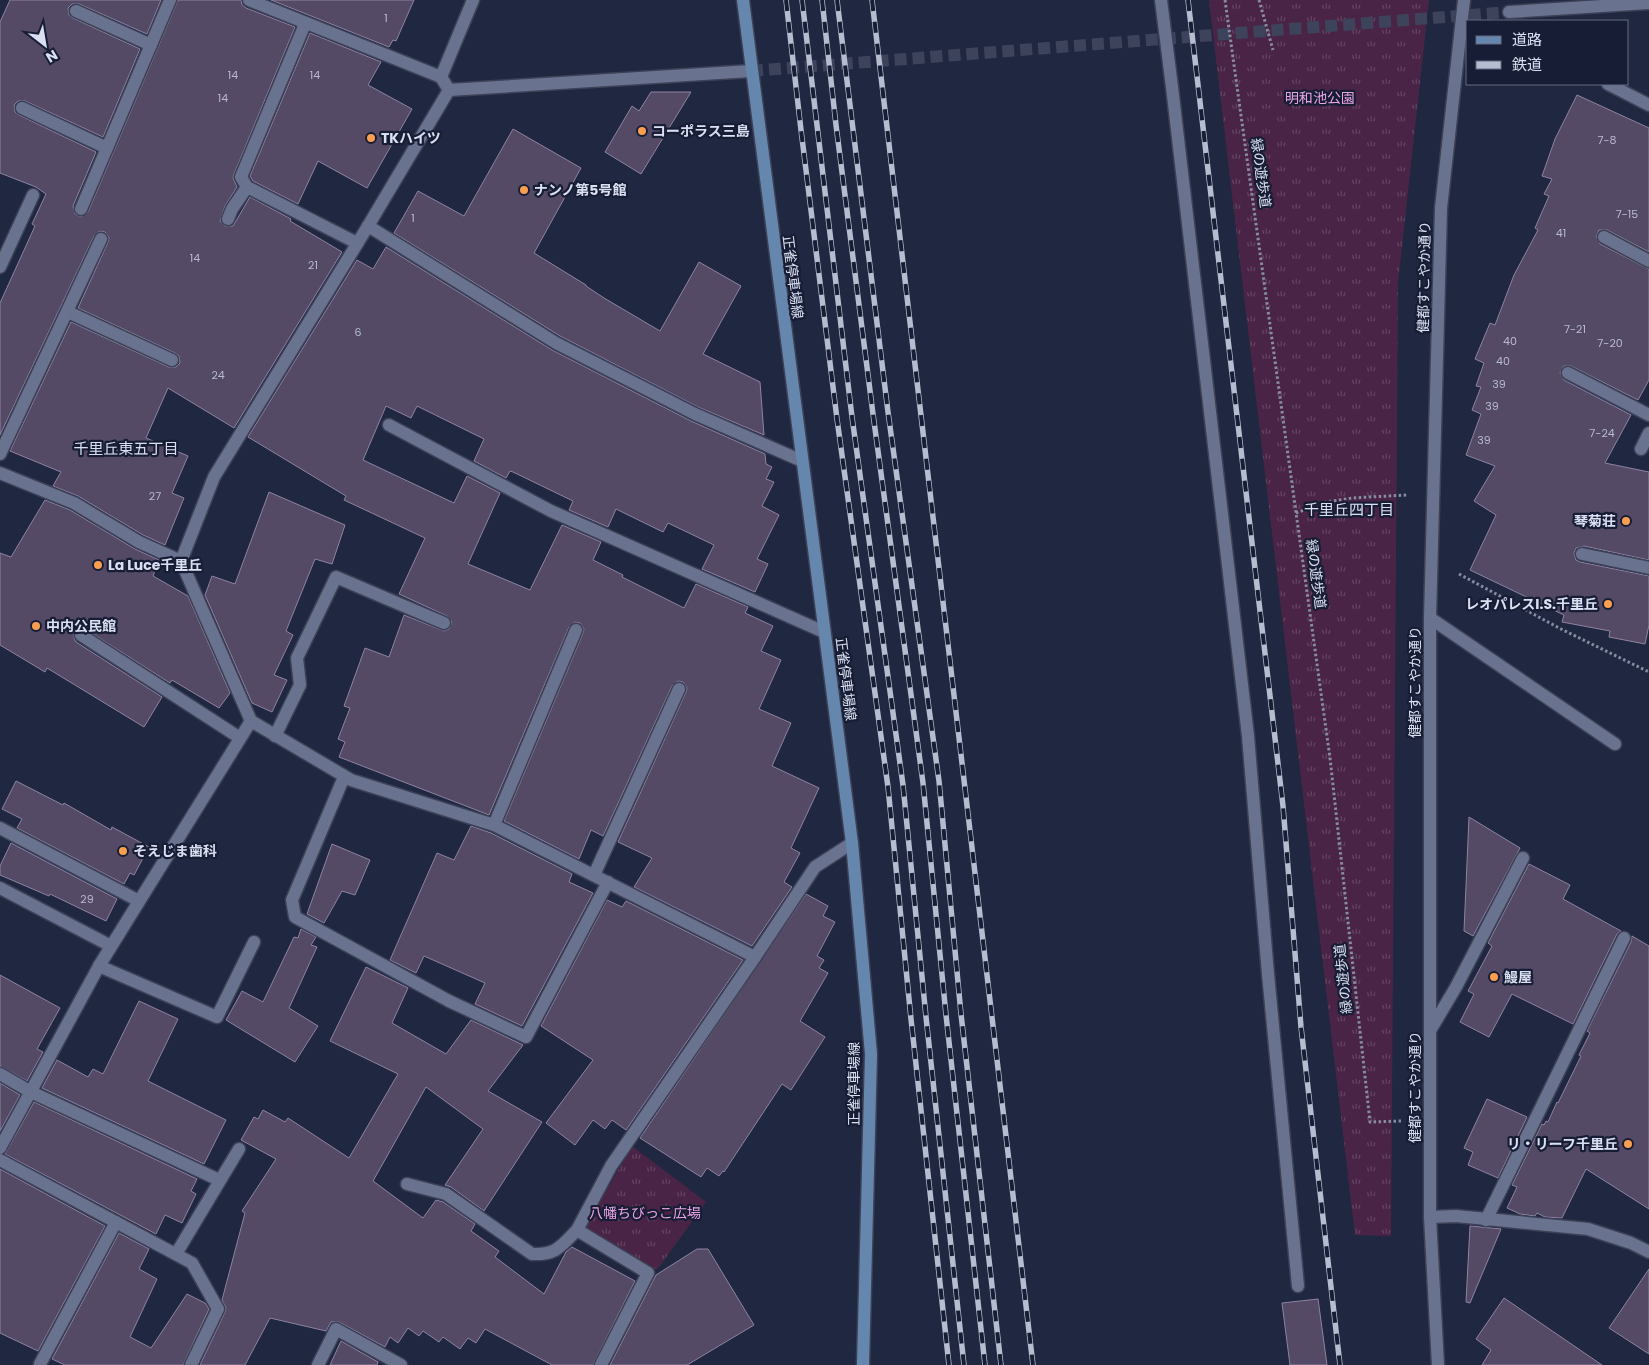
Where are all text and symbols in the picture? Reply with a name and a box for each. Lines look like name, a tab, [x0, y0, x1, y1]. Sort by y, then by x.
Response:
house number: 1	[384, 10, 388, 26]
north arrow	[20, 20, 70, 70]
legend	[1466, 20, 1629, 85]
text: 道路	[1512, 29, 1542, 50]
text: N	[42, 45, 61, 67]
text: 鉄道	[1512, 54, 1542, 75]
house number: 14	[228, 67, 238, 83]
house number: 14	[310, 67, 320, 83]
park label: 明和池公園	[1285, 88, 1355, 108]
house number: 14	[218, 90, 228, 106]
place label: コーポラス三島	[652, 121, 750, 141]
marker: コーポラス三島	[636, 125, 648, 137]
place label: TKハイツ	[381, 128, 441, 148]
marker: TKハイツ	[365, 132, 377, 144]
house number: 7-8	[1597, 132, 1617, 148]
street label: 緑の遊歩道	[1246, 137, 1276, 209]
place label: ナンノ第5号館	[534, 180, 626, 200]
marker: ナンノ第5号館	[518, 184, 530, 196]
house number: 7-15	[1616, 206, 1638, 222]
house number: 1	[411, 210, 415, 226]
street label: 健都すこやか通り	[1413, 221, 1435, 333]
house number: 41	[1556, 225, 1566, 241]
street label: 正雀停車場線	[778, 234, 808, 320]
house number: 14	[190, 250, 200, 266]
house number: 21	[308, 257, 318, 273]
house number: 7-21	[1564, 321, 1586, 337]
house number: 6	[355, 324, 362, 340]
house number: 40	[1503, 333, 1517, 349]
house number: 7-20	[1597, 335, 1623, 351]
house number: 40	[1496, 353, 1510, 369]
house number: 24	[211, 367, 225, 383]
house number: 39	[1492, 376, 1506, 392]
house number: 39	[1485, 398, 1499, 414]
house number: 7-24	[1589, 425, 1615, 441]
house number: 39	[1477, 432, 1491, 448]
district label: 千里丘東五丁目	[73, 438, 179, 459]
house number: 27	[149, 488, 161, 504]
district label: 千里丘四丁目	[1304, 499, 1394, 520]
place label: 琴菊荘	[1574, 511, 1616, 531]
marker: 琴菊荘	[1620, 515, 1632, 527]
street label: 緑の遊歩道	[1301, 538, 1331, 610]
place label: La Luce千里丘	[108, 555, 202, 575]
marker: La Luce千里丘	[92, 559, 104, 571]
place label: レオパレスI.S.千里丘	[1465, 594, 1598, 614]
marker: レオパレスI.S.千里丘	[1602, 598, 1614, 610]
place label: 中内公民館	[46, 616, 116, 636]
marker: 中内公民館	[30, 620, 42, 632]
street label: 健都すこやか通り	[1405, 626, 1425, 738]
street label: 正雀停車場線	[831, 636, 861, 722]
place label: そえじま歯科	[133, 841, 217, 861]
marker: そえじま歯科	[117, 845, 129, 857]
house number: 29	[80, 891, 94, 907]
street label: 緑の遊歩道	[1329, 943, 1357, 1015]
place label: 鰻屋	[1504, 967, 1532, 987]
marker: 鰻屋	[1488, 971, 1500, 983]
street label: 健都すこやか通り	[1405, 1031, 1425, 1143]
street label: 正雀停車場線	[844, 1042, 864, 1126]
place label: リ・リーフ千里丘	[1507, 1134, 1618, 1154]
marker: リ・リーフ千里丘	[1622, 1138, 1634, 1150]
park label: 八幡ちびっこ広場	[589, 1203, 701, 1223]

